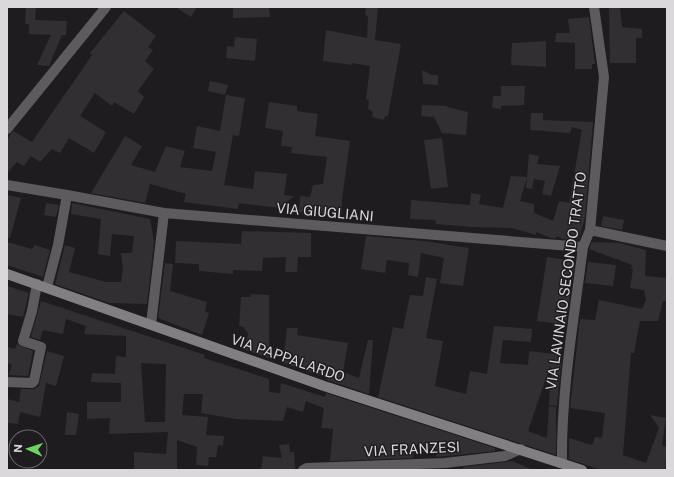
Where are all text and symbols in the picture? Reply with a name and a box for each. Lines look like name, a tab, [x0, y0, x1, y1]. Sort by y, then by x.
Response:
street label: VIA LAVINAIO SECONDO TRATTO	[543, 171, 589, 391]
street label: VIA GIUGLIANI	[276, 200, 374, 224]
street label: VIA PAPPALARDO	[229, 331, 347, 385]
north arrow	[8, 429, 48, 469]
street label: VIA FRANZESI	[364, 438, 460, 460]
text: N	[12, 444, 24, 453]

